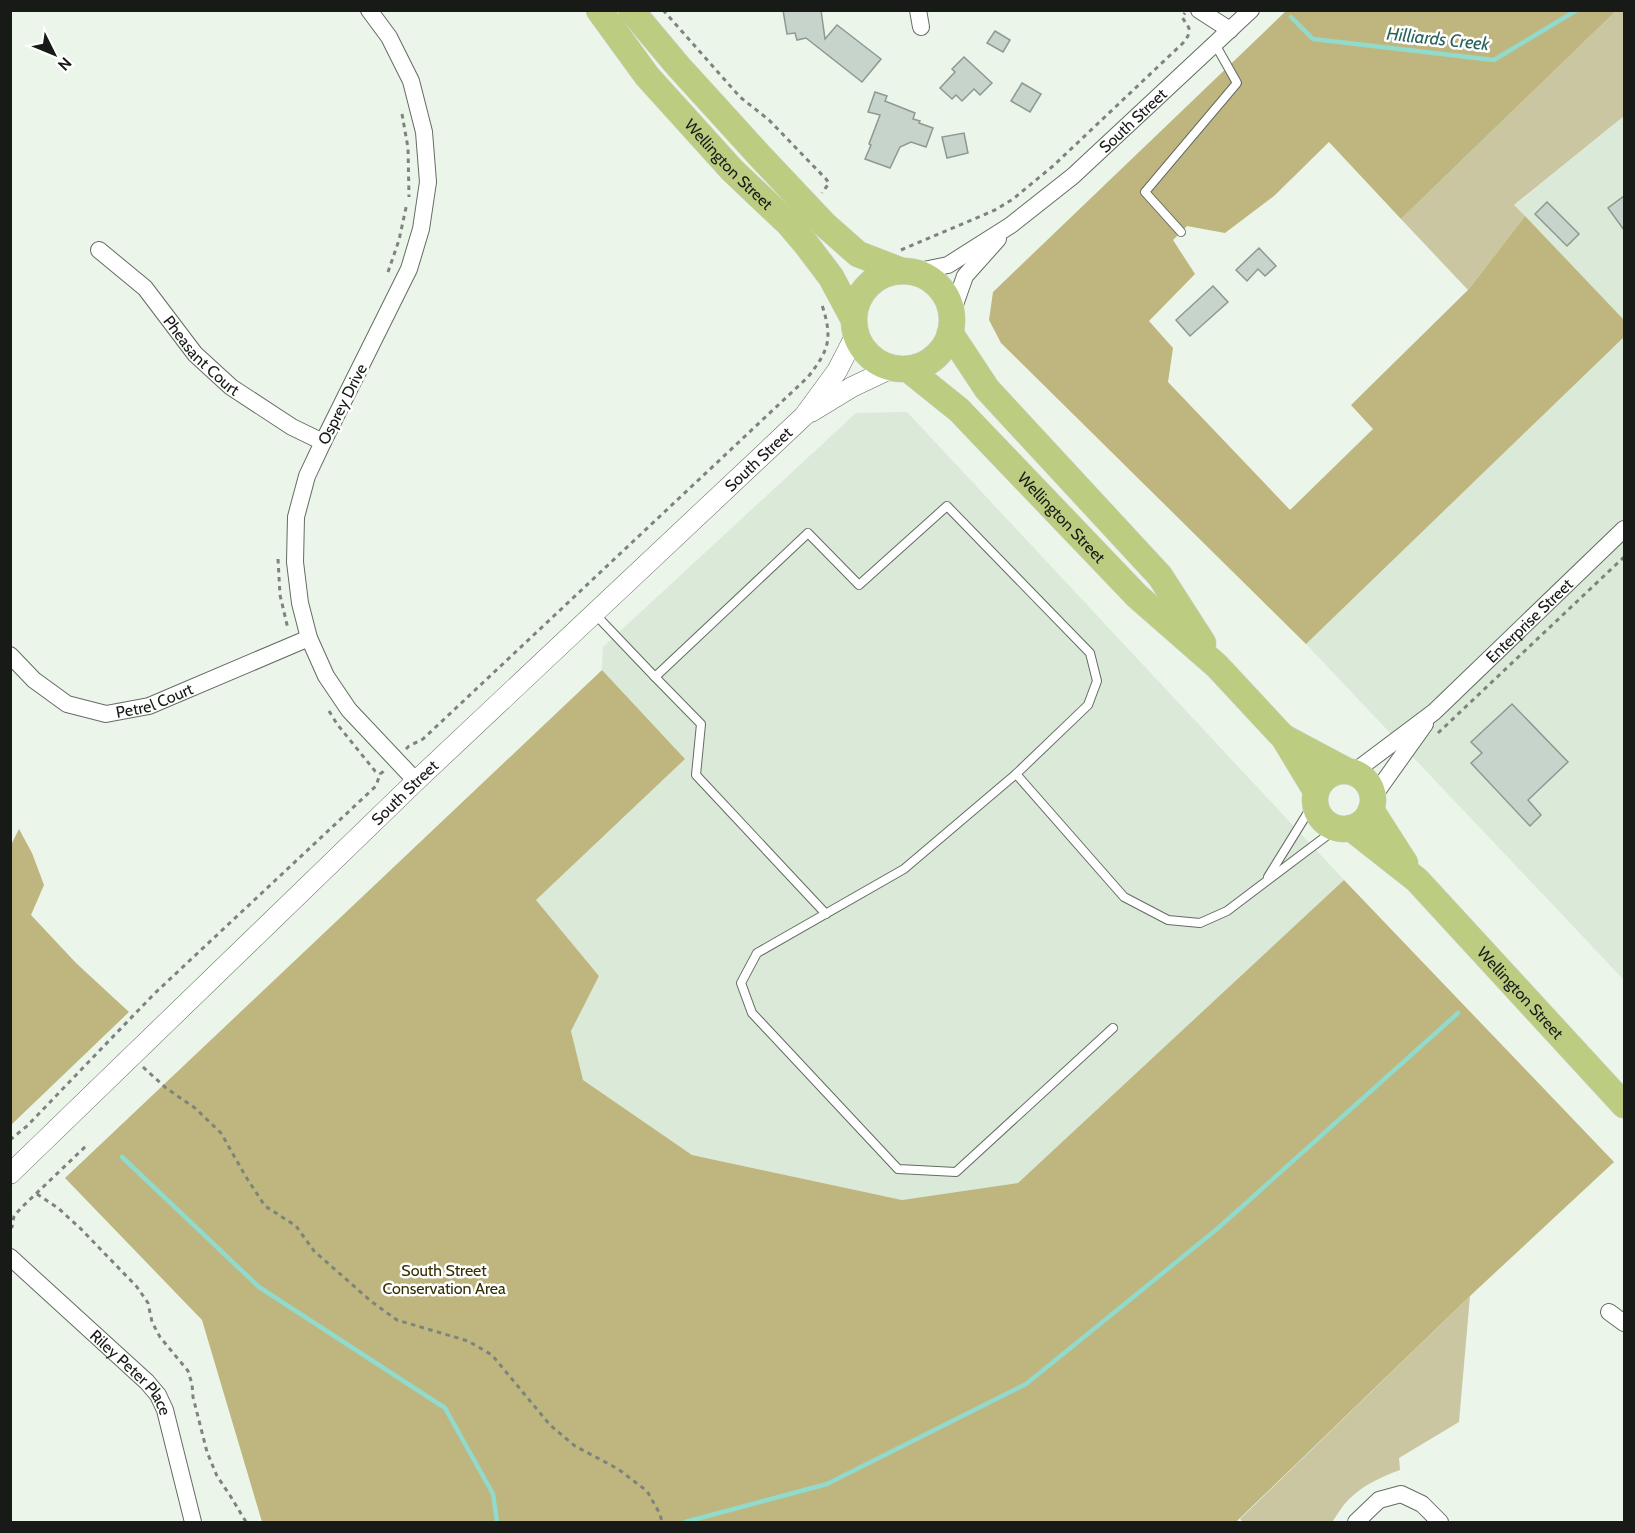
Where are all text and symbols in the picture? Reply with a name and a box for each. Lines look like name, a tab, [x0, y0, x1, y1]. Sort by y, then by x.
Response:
water label: Hilliards Creek	[1386, 23, 1492, 55]
north arrow	[24, 24, 84, 84]
text: N	[54, 53, 75, 75]
street label: South Street	[1095, 84, 1171, 157]
street label: Wellington Street	[681, 115, 777, 214]
street label: Pheasant Court	[159, 312, 243, 400]
street label: Osprey Drive	[314, 361, 371, 448]
street label: South Street	[721, 423, 797, 496]
street label: Wellington Street	[1014, 468, 1110, 567]
street label: Enterprise Street	[1482, 574, 1577, 667]
street label: Petrel Court	[114, 679, 196, 722]
street label: South Street	[368, 756, 443, 829]
street label: Wellington Street	[1473, 943, 1568, 1043]
park label: South Street Conservation Area	[382, 1261, 506, 1298]
street label: Riley Peter Place	[86, 1326, 175, 1417]

